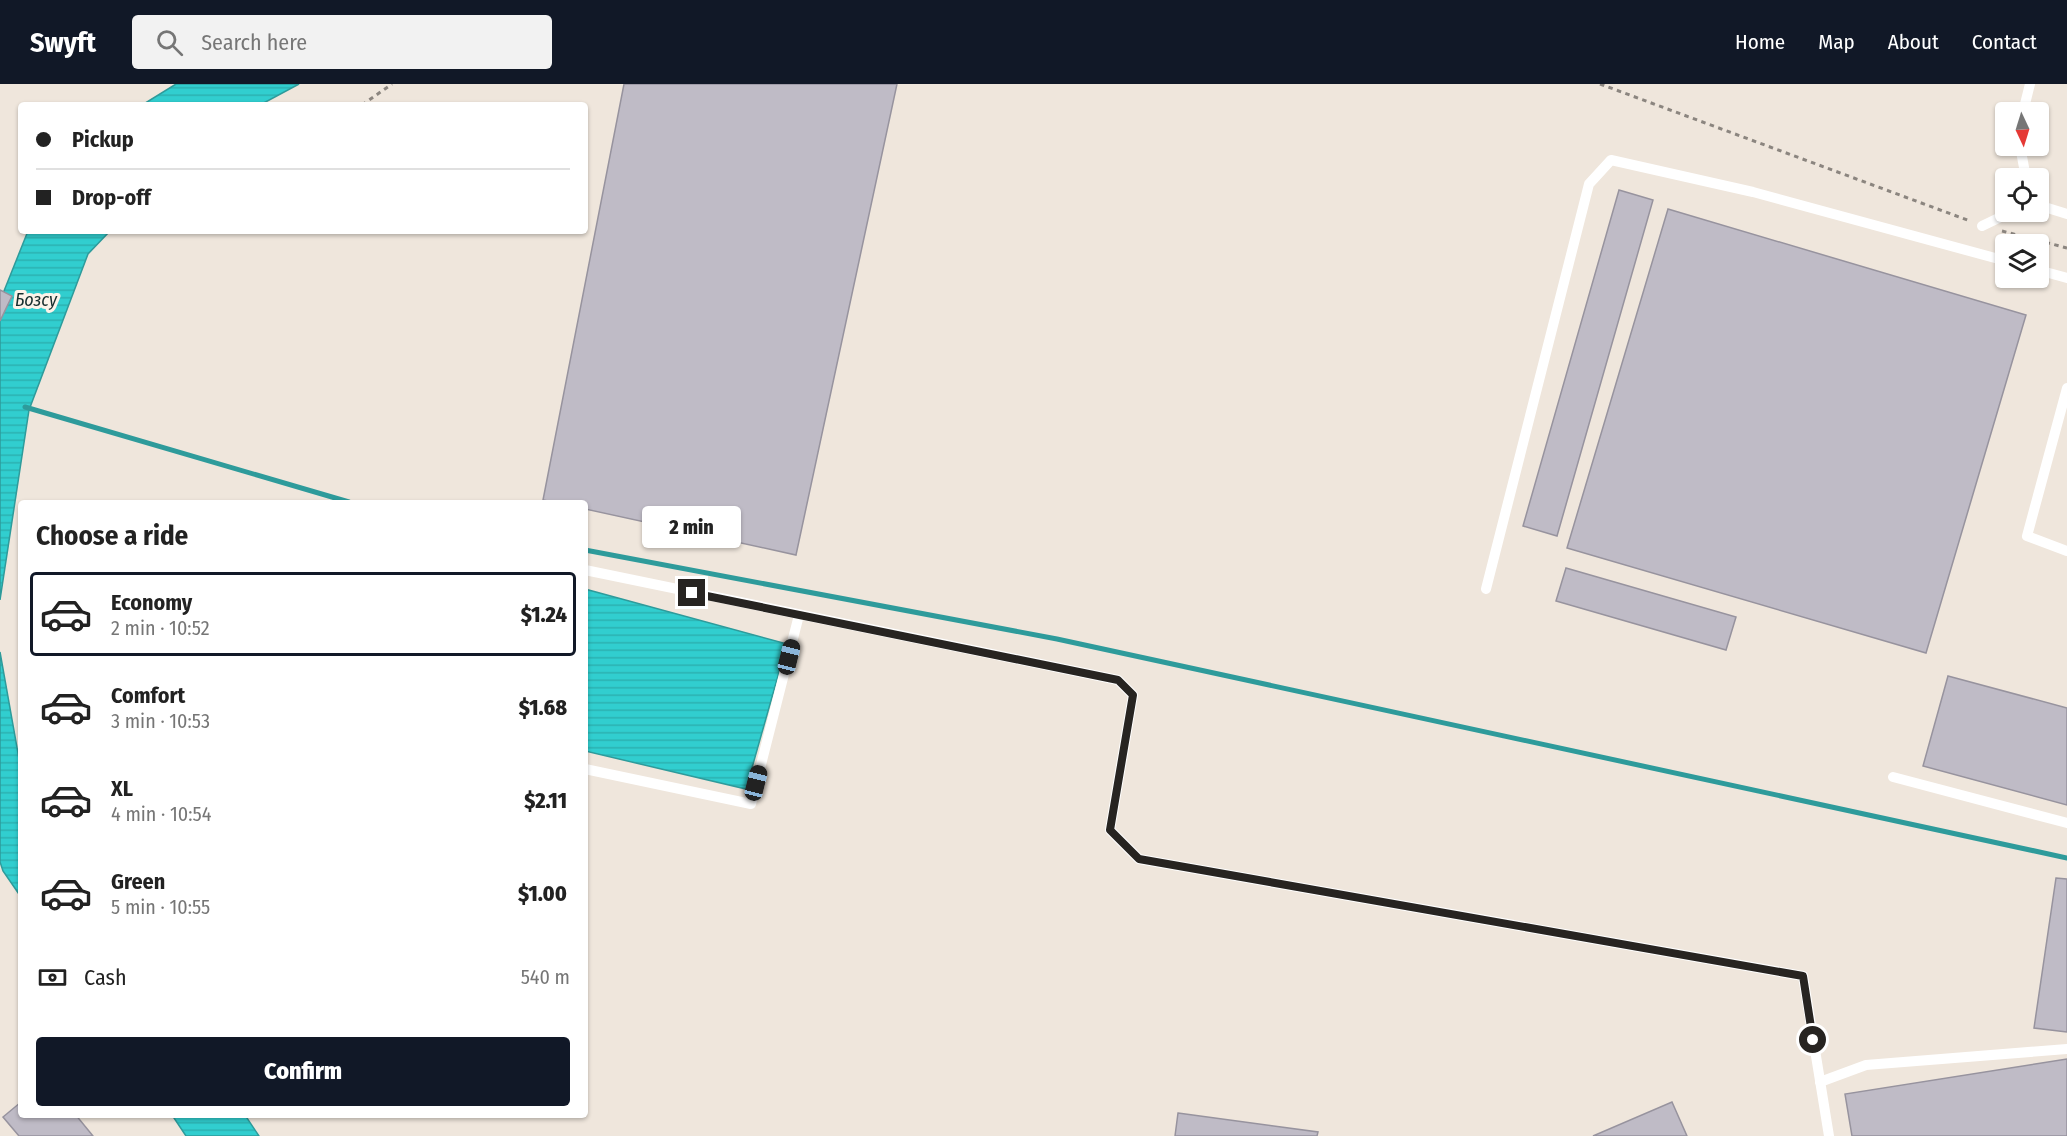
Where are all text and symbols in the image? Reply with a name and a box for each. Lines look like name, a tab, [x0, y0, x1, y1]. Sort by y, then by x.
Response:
search box	[132, 15, 552, 69]
text: Swyft	[30, 26, 96, 59]
icon: search	[153, 26, 186, 59]
text: Search here	[201, 29, 307, 56]
text: Home	[1735, 29, 1785, 55]
text: Map	[1818, 29, 1855, 55]
text: About	[1888, 29, 1939, 55]
text: Contact	[1972, 29, 2037, 55]
north arrow	[1995, 102, 2049, 156]
map controls	[1995, 102, 2049, 288]
text: Pickup	[72, 126, 134, 153]
button: locate	[1995, 168, 2049, 222]
text: Drop-off	[72, 184, 151, 211]
button: layers	[1995, 234, 2049, 288]
water label: Бозсу	[15, 289, 58, 311]
callout: 2 min	[642, 506, 742, 548]
text: 2 min	[669, 515, 714, 539]
text: Choose a ride	[36, 520, 188, 552]
route end	[678, 579, 705, 606]
icon: car	[39, 587, 93, 641]
text: Economy	[111, 589, 192, 616]
text: $1.24	[521, 601, 567, 628]
text: 2 min · 10:52	[111, 616, 209, 640]
car	[776, 637, 802, 677]
icon: car	[39, 680, 93, 734]
text: Comfort	[111, 682, 185, 709]
text: $1.68	[519, 694, 567, 721]
text: 3 min · 10:53	[111, 709, 210, 733]
car	[743, 763, 769, 803]
icon: car	[39, 773, 93, 827]
text: XL	[111, 775, 133, 802]
text: $2.11	[524, 787, 567, 814]
text: 4 min · 10:54	[111, 802, 211, 826]
icon: car	[39, 866, 93, 920]
text: Green	[111, 868, 165, 895]
text: $1.00	[518, 880, 567, 907]
text: 5 min · 10:55	[111, 895, 210, 919]
icon: cash	[36, 961, 69, 994]
text: Cash	[84, 964, 127, 991]
text: 540 m	[521, 965, 570, 989]
route start	[1799, 1026, 1826, 1053]
button: Confirm	[36, 1037, 570, 1106]

